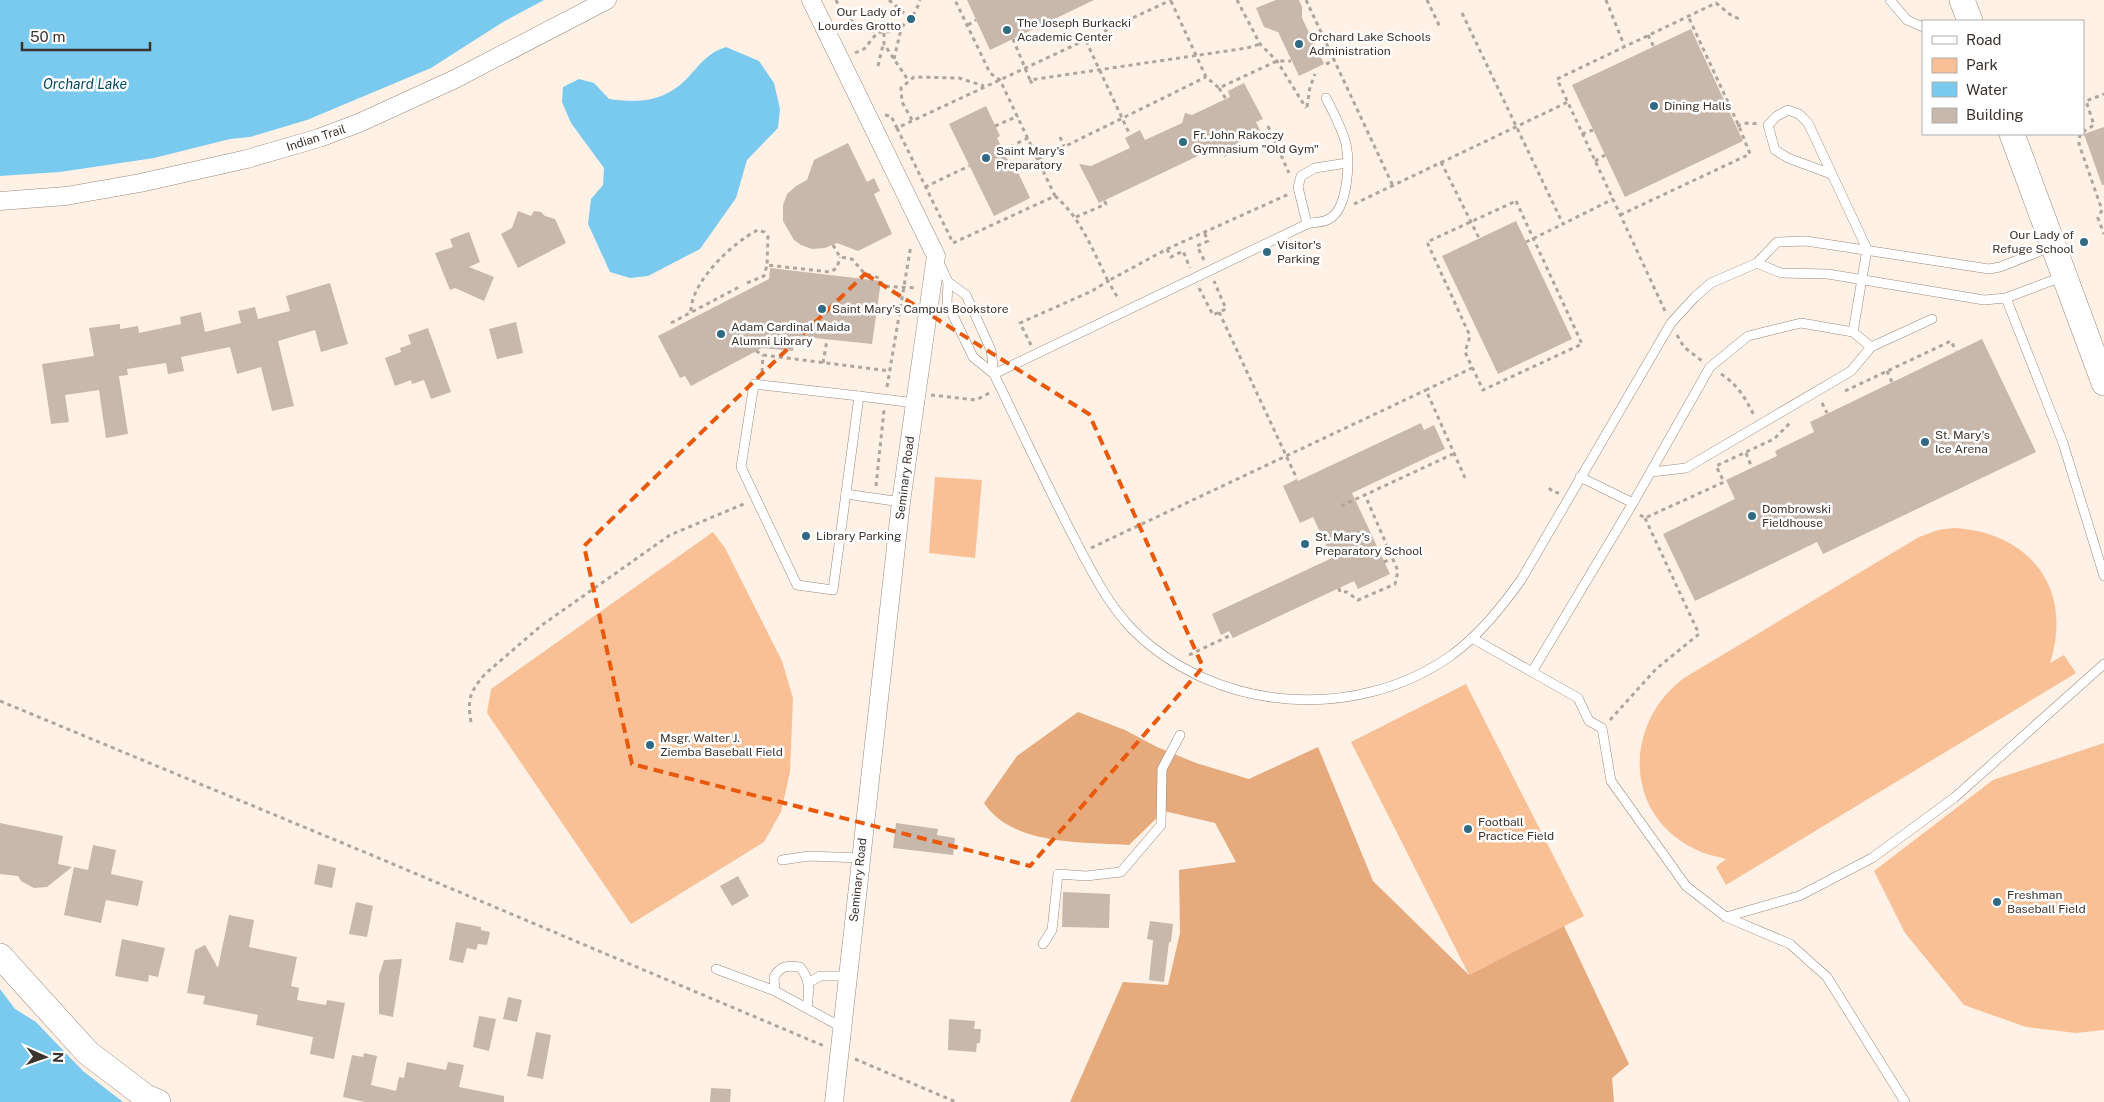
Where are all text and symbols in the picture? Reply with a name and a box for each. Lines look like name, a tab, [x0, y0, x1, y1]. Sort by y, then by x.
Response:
place label: Our Lady of Lourdes Grotto	[818, 5, 901, 33]
marker: Our Lady of Lourdes Grotto	[905, 13, 917, 25]
place label: The Joseph Burkacki Academic Center	[1017, 16, 1131, 44]
scale bar	[22, 20, 150, 52]
legend	[1922, 20, 2084, 135]
marker: The Joseph Burkacki Academic Center	[1001, 24, 1013, 36]
text: 50 m	[30, 28, 65, 45]
place label: Orchard Lake Schools Administration	[1309, 30, 1431, 58]
text: Road	[1966, 31, 2002, 48]
marker: Orchard Lake Schools Administration	[1293, 38, 1305, 50]
text: Park	[1966, 56, 1998, 73]
water label: Orchard Lake	[43, 76, 127, 92]
text: Water	[1966, 81, 2008, 98]
place label: Dining Halls	[1664, 99, 1731, 113]
marker: Dining Halls	[1648, 100, 1660, 112]
text: Building	[1966, 106, 2024, 123]
street label: Indian Trail	[285, 122, 348, 154]
place label: Fr. John Rakoczy Gymnasium "Old Gym"	[1193, 128, 1319, 156]
marker: Fr. John Rakoczy Gymnasium "Old Gym"	[1177, 136, 1189, 148]
place label: Saint Mary's Preparatory	[996, 144, 1065, 172]
marker: Saint Mary's Preparatory	[980, 152, 992, 164]
place label: Our Lady of Refuge School	[1992, 228, 2074, 256]
marker: Our Lady of Refuge School	[2078, 236, 2090, 248]
place label: Visitor's Parking	[1277, 238, 1321, 266]
marker: Visitor's Parking	[1261, 246, 1273, 258]
place label: Saint Mary’s Campus Bookstore	[832, 302, 1009, 316]
marker: Saint Mary’s Campus Bookstore	[816, 303, 828, 315]
place label: Adam Cardinal Maida Alumni Library	[731, 320, 850, 348]
marker: Adam Cardinal Maida Alumni Library	[715, 328, 727, 340]
place label: St. Mary's Ice Arena	[1935, 428, 1990, 456]
street label: Seminary Road	[893, 435, 917, 521]
marker: St. Mary's Ice Arena	[1919, 436, 1931, 448]
place label: Dombrowski Fieldhouse	[1762, 502, 1831, 530]
marker: Dombrowski Fieldhouse	[1746, 510, 1758, 522]
place label: Library Parking	[816, 529, 901, 543]
marker: Library Parking	[800, 530, 812, 542]
place label: St. Mary's Preparatory School	[1315, 530, 1423, 558]
marker: St. Mary's Preparatory School	[1299, 538, 1311, 550]
place label: Msgr. Walter J. Ziemba Baseball Field	[660, 731, 783, 759]
marker: Msgr. Walter J. Ziemba Baseball Field	[644, 739, 656, 751]
place label: Football Practice Field	[1478, 815, 1554, 843]
marker: Football Practice Field	[1462, 823, 1474, 835]
street label: Seminary Road	[847, 837, 869, 923]
place label: Freshman Baseball Field	[2007, 888, 2086, 916]
marker: Freshman Baseball Field	[1991, 896, 2003, 908]
north arrow	[20, 1032, 70, 1082]
text: N	[50, 1052, 66, 1063]

